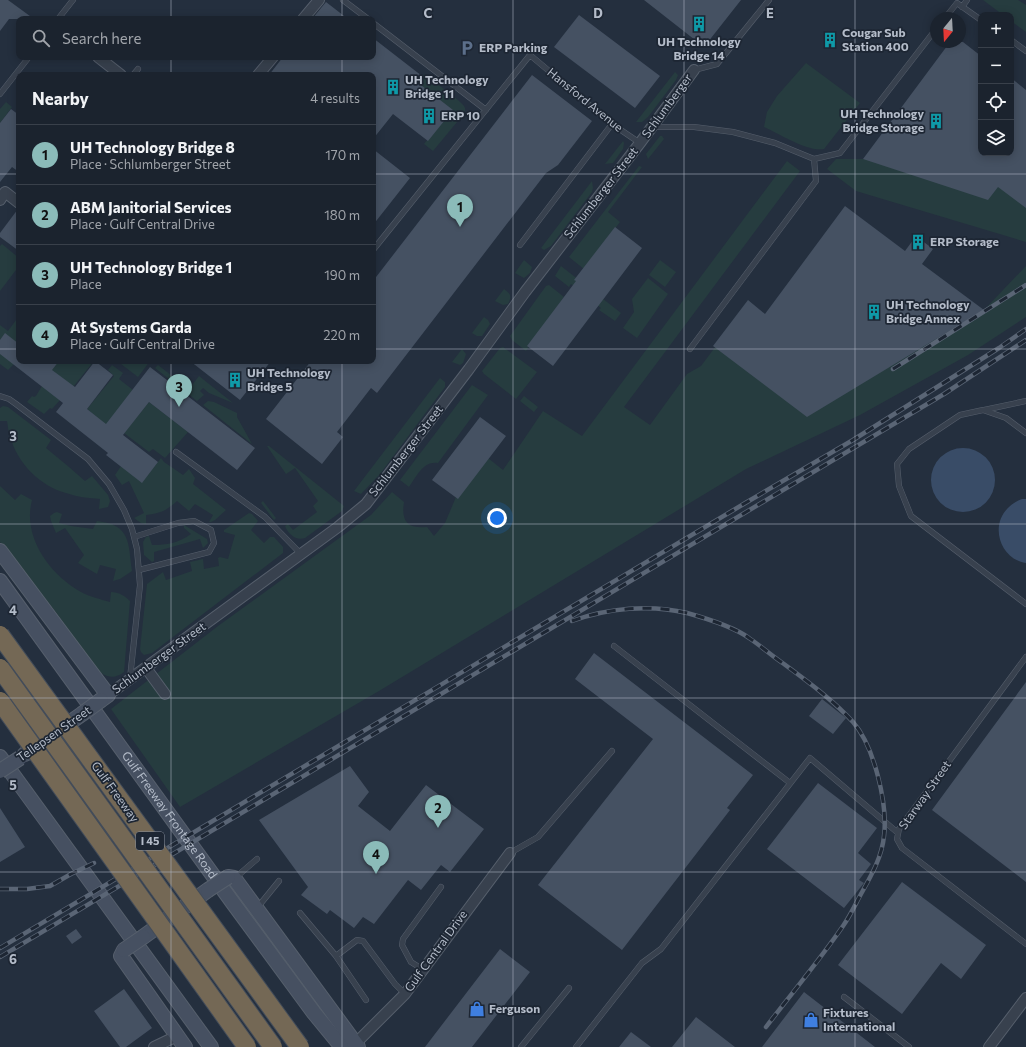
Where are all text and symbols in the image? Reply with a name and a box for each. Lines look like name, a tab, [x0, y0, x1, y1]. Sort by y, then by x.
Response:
text: C	[424, 5, 433, 21]
text: D	[593, 5, 603, 21]
text: E	[766, 5, 774, 21]
north arrow	[930, 12, 966, 48]
map controls	[978, 12, 1014, 156]
button: +	[978, 12, 1014, 48]
building icon: UH Technology Bridge 14	[690, 15, 708, 33]
search box	[16, 16, 376, 60]
place label: Cougar Sub Station 400	[842, 25, 909, 53]
icon: search	[30, 27, 52, 49]
text: Search here	[62, 29, 141, 47]
building icon: Cougar Sub Station 400	[821, 31, 839, 49]
place label: UH Technology Bridge 14	[657, 34, 741, 62]
parking icon: ERP Parking	[458, 39, 476, 57]
place label: ERP Parking	[479, 40, 548, 54]
button: −	[978, 48, 1014, 84]
street label: Hansford Avenue	[545, 65, 626, 134]
street label: Schlumberger	[638, 70, 694, 140]
place label: UH Technology Bridge 11	[405, 72, 489, 100]
building icon: UH Technology Bridge 11	[384, 78, 402, 96]
button: locate	[978, 84, 1014, 120]
text: Nearby	[32, 88, 89, 109]
text: 4 results	[310, 90, 360, 106]
place label: UH Technology Bridge Storage	[840, 106, 924, 134]
building icon: ERP 10	[420, 107, 438, 125]
place label: ERP 10	[441, 108, 480, 122]
building icon: UH Technology Bridge Storage	[927, 112, 945, 130]
button: layers	[978, 120, 1014, 156]
text: UH Technology Bridge 8	[70, 138, 235, 156]
street label: Schlumberger Street	[560, 144, 640, 241]
text: 1	[42, 147, 48, 163]
text: 170 m	[325, 147, 360, 163]
text: Place · Schlumberger Street	[70, 156, 231, 172]
pin: 1	[447, 194, 473, 227]
text: ABM Janitorial Services	[70, 198, 232, 216]
text: 2	[41, 207, 49, 223]
text: 180 m	[324, 207, 360, 223]
text: Place · Gulf Central Drive	[70, 216, 215, 232]
building icon: ERP Storage	[909, 233, 927, 251]
place label: ERP Storage	[930, 234, 999, 248]
text: UH Technology Bridge 1	[70, 258, 232, 276]
text: 3	[41, 267, 49, 283]
text: 190 m	[324, 267, 360, 283]
text: Place	[70, 276, 102, 292]
place label: UH Technology Bridge Annex	[886, 297, 970, 325]
building icon: UH Technology Bridge Annex	[865, 303, 883, 321]
text: At Systems Garda	[70, 318, 192, 336]
text: 4	[41, 327, 49, 343]
text: 220 m	[323, 327, 360, 343]
text: Place · Gulf Central Drive	[70, 336, 215, 352]
place label: UH Technology Bridge 5	[247, 365, 331, 393]
building icon: UH Technology Bridge 5	[226, 371, 244, 389]
pin: 3	[166, 374, 192, 407]
street label: Schlumberger Street	[365, 402, 445, 499]
text: 3	[9, 428, 17, 444]
your location	[487, 508, 507, 528]
text: 4	[9, 602, 17, 618]
street label: Schlumberger Street	[109, 619, 208, 696]
street label: Tellepsen Street	[14, 702, 93, 764]
street label: Gulf Freeway Frontage Road	[120, 748, 221, 881]
street label: Starway Street	[895, 757, 953, 832]
street label: Gulf Freeway	[89, 758, 142, 824]
text: 5	[9, 777, 17, 793]
pin: 2	[425, 795, 451, 828]
road number: I 45	[136, 832, 164, 850]
pin: 4	[363, 841, 389, 874]
street label: Gulf Central Drive	[401, 907, 469, 994]
text: 6	[9, 951, 17, 967]
shop icon: Ferguson	[468, 1000, 486, 1018]
place label: Ferguson	[489, 1001, 540, 1015]
place label: Fixtures International	[823, 1005, 895, 1033]
shop icon: Fixtures International	[802, 1011, 820, 1029]

